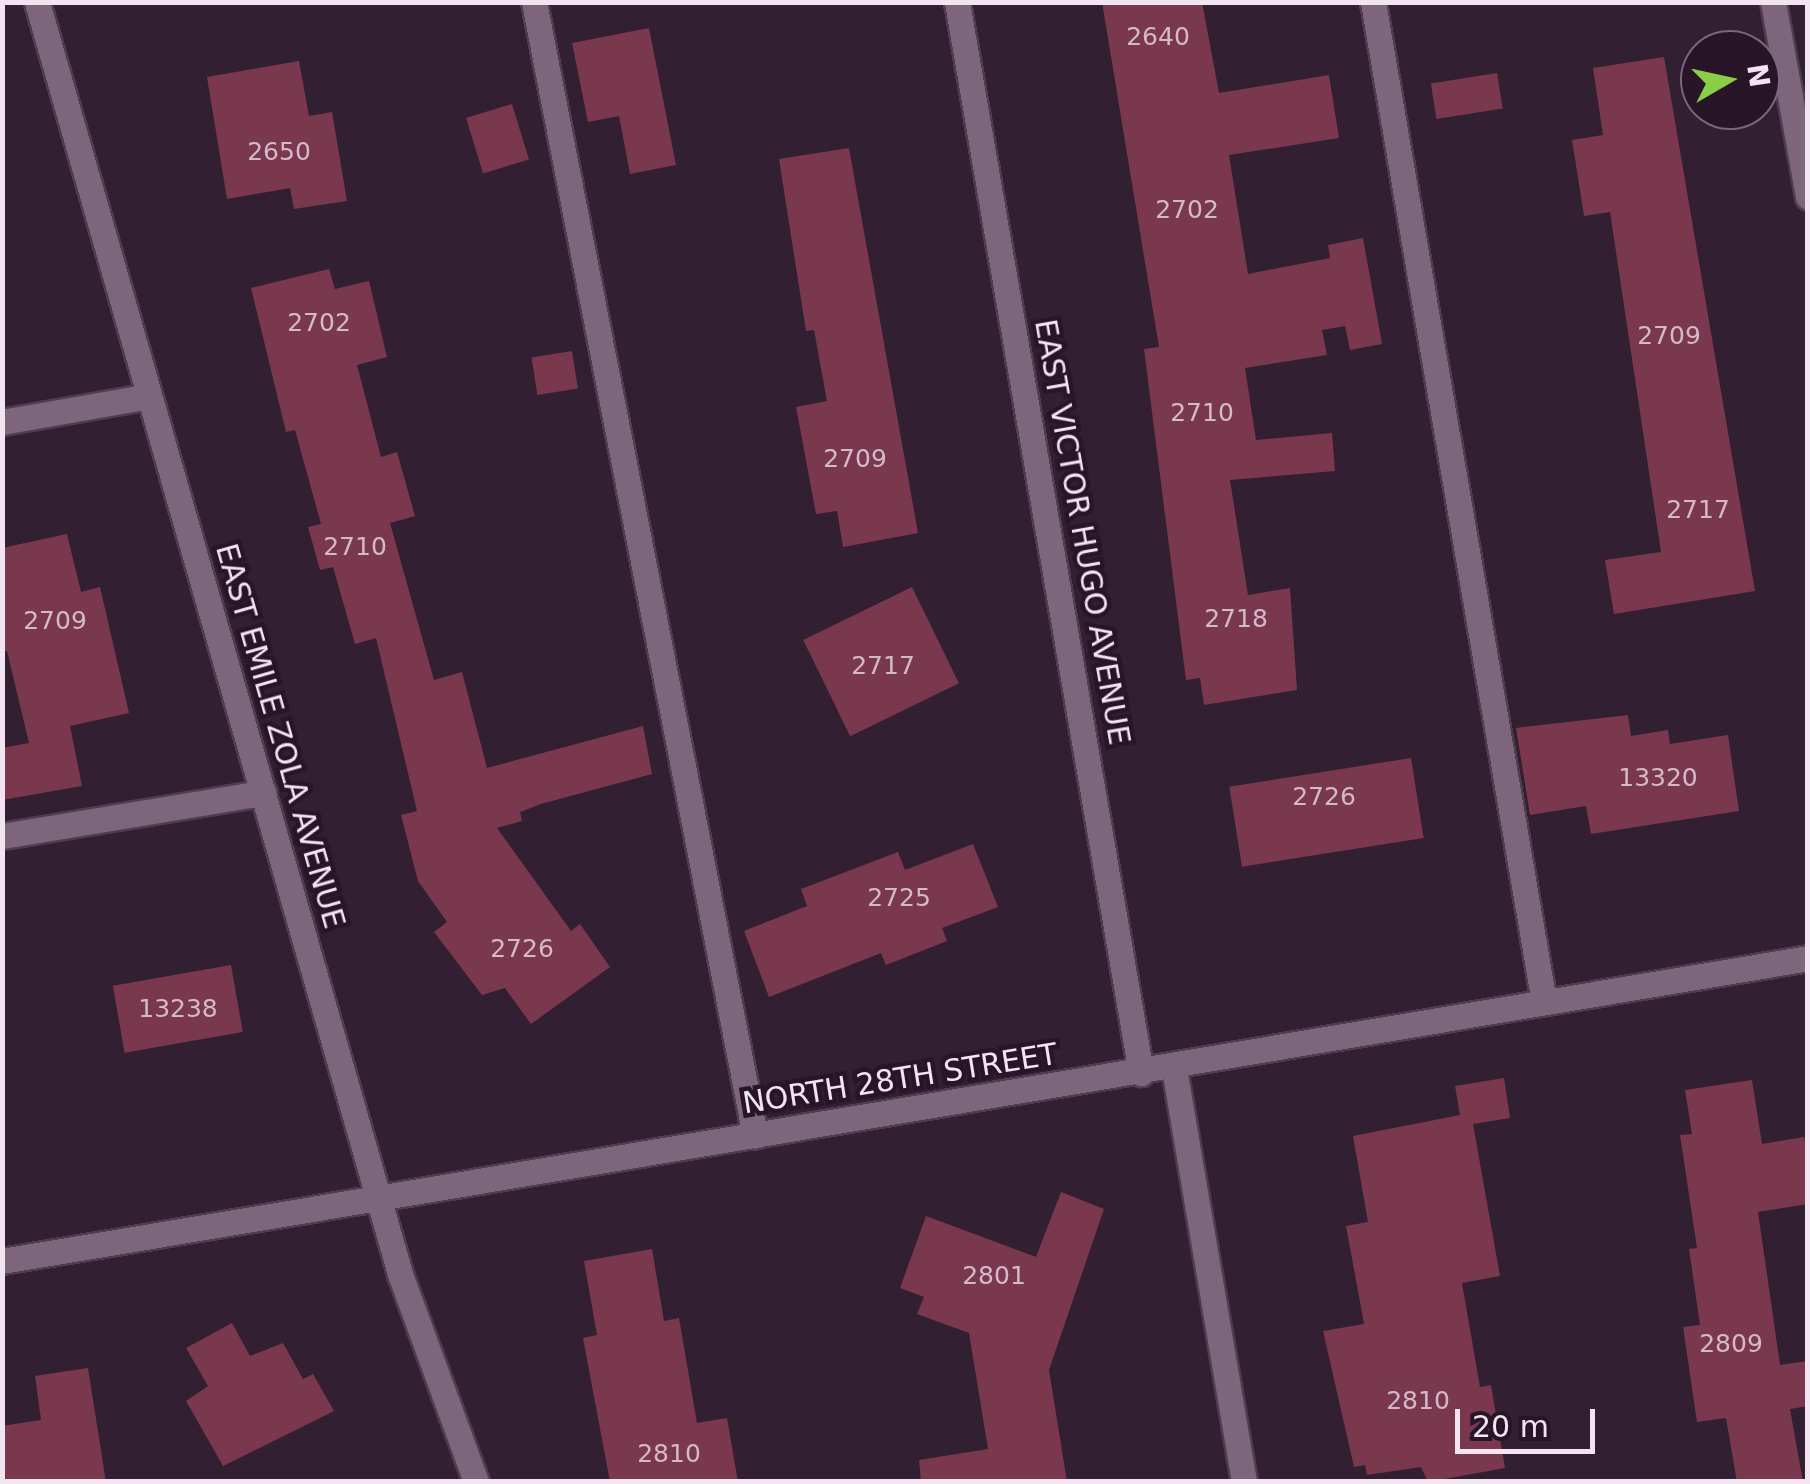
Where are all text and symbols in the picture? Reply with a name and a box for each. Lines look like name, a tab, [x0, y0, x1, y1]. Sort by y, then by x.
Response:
house number: 2640	[1126, 22, 1190, 52]
north arrow	[1680, 30, 1780, 130]
text: N	[1740, 61, 1776, 90]
house number: 2650	[247, 137, 311, 167]
house number: 2702	[1155, 195, 1219, 225]
house number: 2702	[287, 308, 351, 338]
street label: EAST VICTOR HUGO AVENUE	[1027, 316, 1137, 748]
house number: 2709	[1637, 321, 1701, 351]
house number: 2710	[1170, 398, 1234, 428]
house number: 2709	[823, 444, 887, 474]
house number: 2717	[1666, 495, 1730, 525]
house number: 2710	[323, 532, 387, 562]
street label: EAST EMILE ZOLA AVENUE	[208, 540, 352, 932]
house number: 2718	[1204, 604, 1268, 634]
house number: 2709	[23, 606, 87, 636]
house number: 2717	[851, 651, 915, 681]
house number: 13320	[1618, 763, 1698, 793]
house number: 2726	[1292, 782, 1356, 812]
house number: 2725	[867, 883, 931, 913]
house number: 2726	[490, 934, 554, 964]
house number: 13238	[138, 994, 218, 1024]
street label: NORTH 28TH STREET	[740, 1036, 1060, 1122]
house number: 2801	[962, 1261, 1026, 1291]
house number: 2809	[1699, 1329, 1763, 1359]
house number: 2810	[1386, 1386, 1450, 1416]
scale bar	[1460, 1389, 1600, 1451]
text: 20 m	[1472, 1409, 1549, 1444]
house number: 2810	[637, 1439, 701, 1469]

